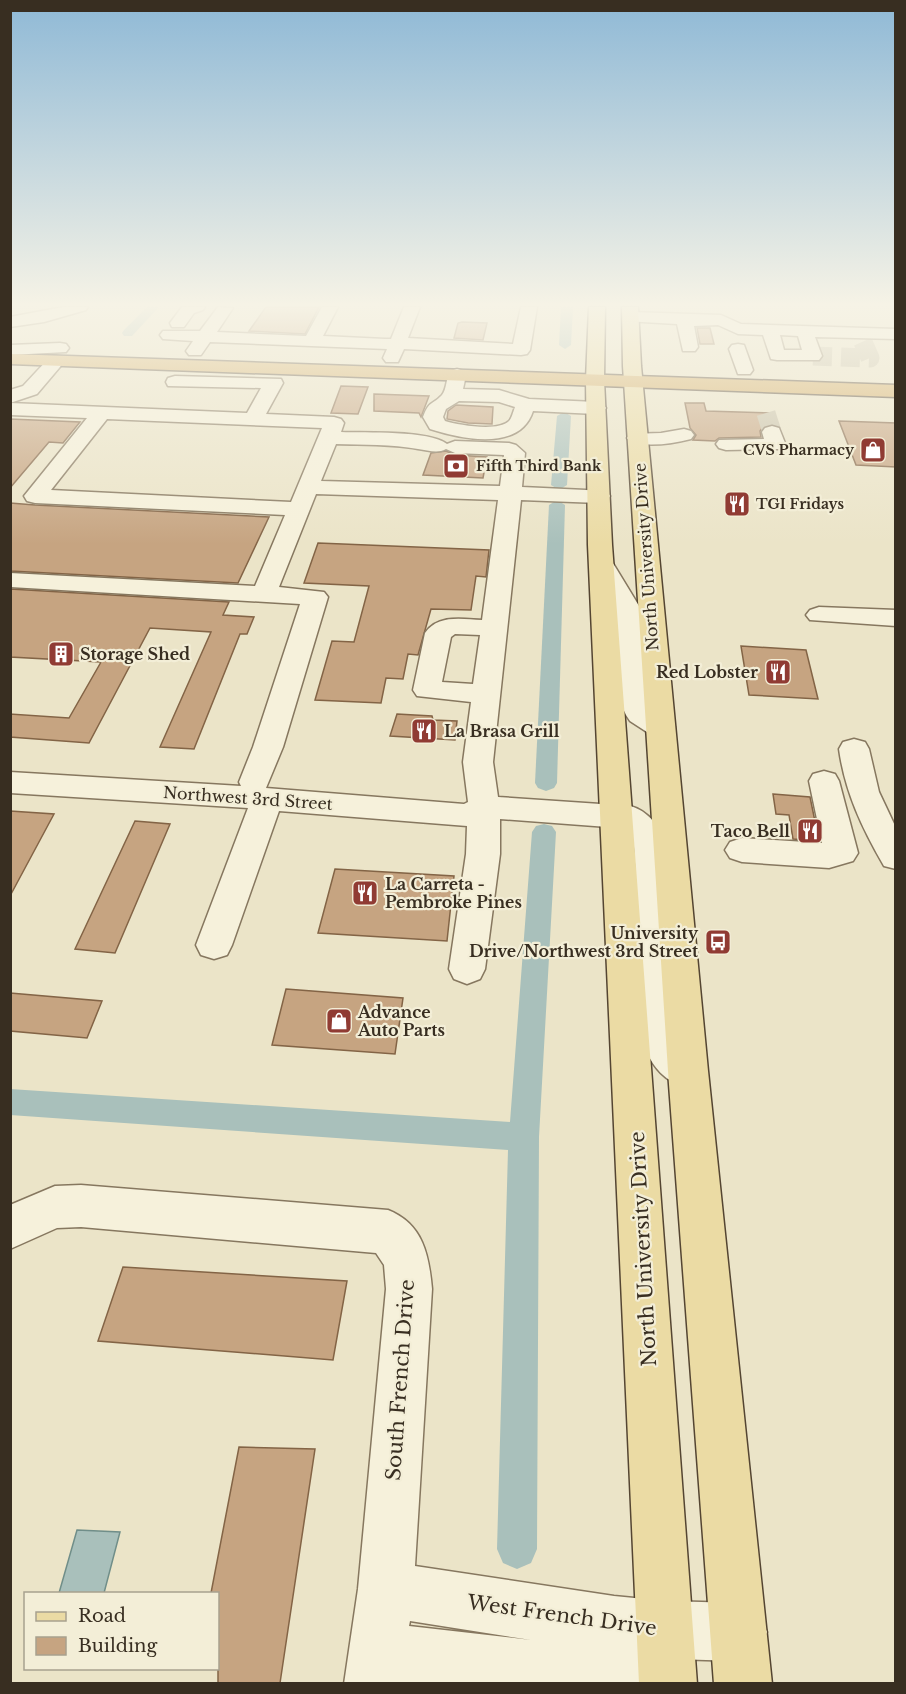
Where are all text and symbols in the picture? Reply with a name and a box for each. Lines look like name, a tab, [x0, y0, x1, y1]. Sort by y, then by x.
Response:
shop icon: CVS Pharmacy	[858, 435, 888, 465]
place label: CVS Pharmacy	[743, 441, 855, 459]
bank icon: Fifth Third Bank	[441, 451, 471, 481]
place label: Fifth Third Bank	[476, 457, 602, 475]
street label: North University Drive	[629, 462, 663, 652]
restaurant icon: TGI Fridays	[722, 489, 752, 519]
place label: TGI Fridays	[756, 495, 844, 513]
building icon: Storage Shed	[46, 639, 76, 669]
place label: Storage Shed	[80, 644, 190, 664]
restaurant icon: Red Lobster	[763, 657, 793, 687]
place label: Red Lobster	[656, 662, 758, 682]
restaurant icon: La Brasa Grill	[409, 716, 439, 746]
place label: La Brasa Grill	[444, 721, 560, 741]
street label: Northwest 3rd Street	[162, 782, 334, 814]
restaurant icon: Taco Bell	[795, 816, 825, 846]
place label: Taco Bell	[711, 821, 790, 841]
place label: La Carreta - Pembroke Pines	[385, 874, 522, 912]
restaurant icon: La Carreta - Pembroke Pines	[350, 878, 380, 908]
place label: University Drive/Northwest 3rd Street	[469, 923, 699, 961]
bus stop icon: University Drive/Northwest 3rd Street	[703, 927, 733, 957]
place label: Advance Auto Parts	[357, 1002, 445, 1040]
shop icon: Advance Auto Parts	[324, 1006, 354, 1036]
street label: North University Drive	[625, 1131, 661, 1367]
street label: South French Drive	[381, 1279, 419, 1481]
street label: West French Drive	[465, 1590, 658, 1640]
legend	[24, 1592, 219, 1670]
text: Road	[78, 1605, 126, 1627]
text: Building	[78, 1635, 157, 1657]

